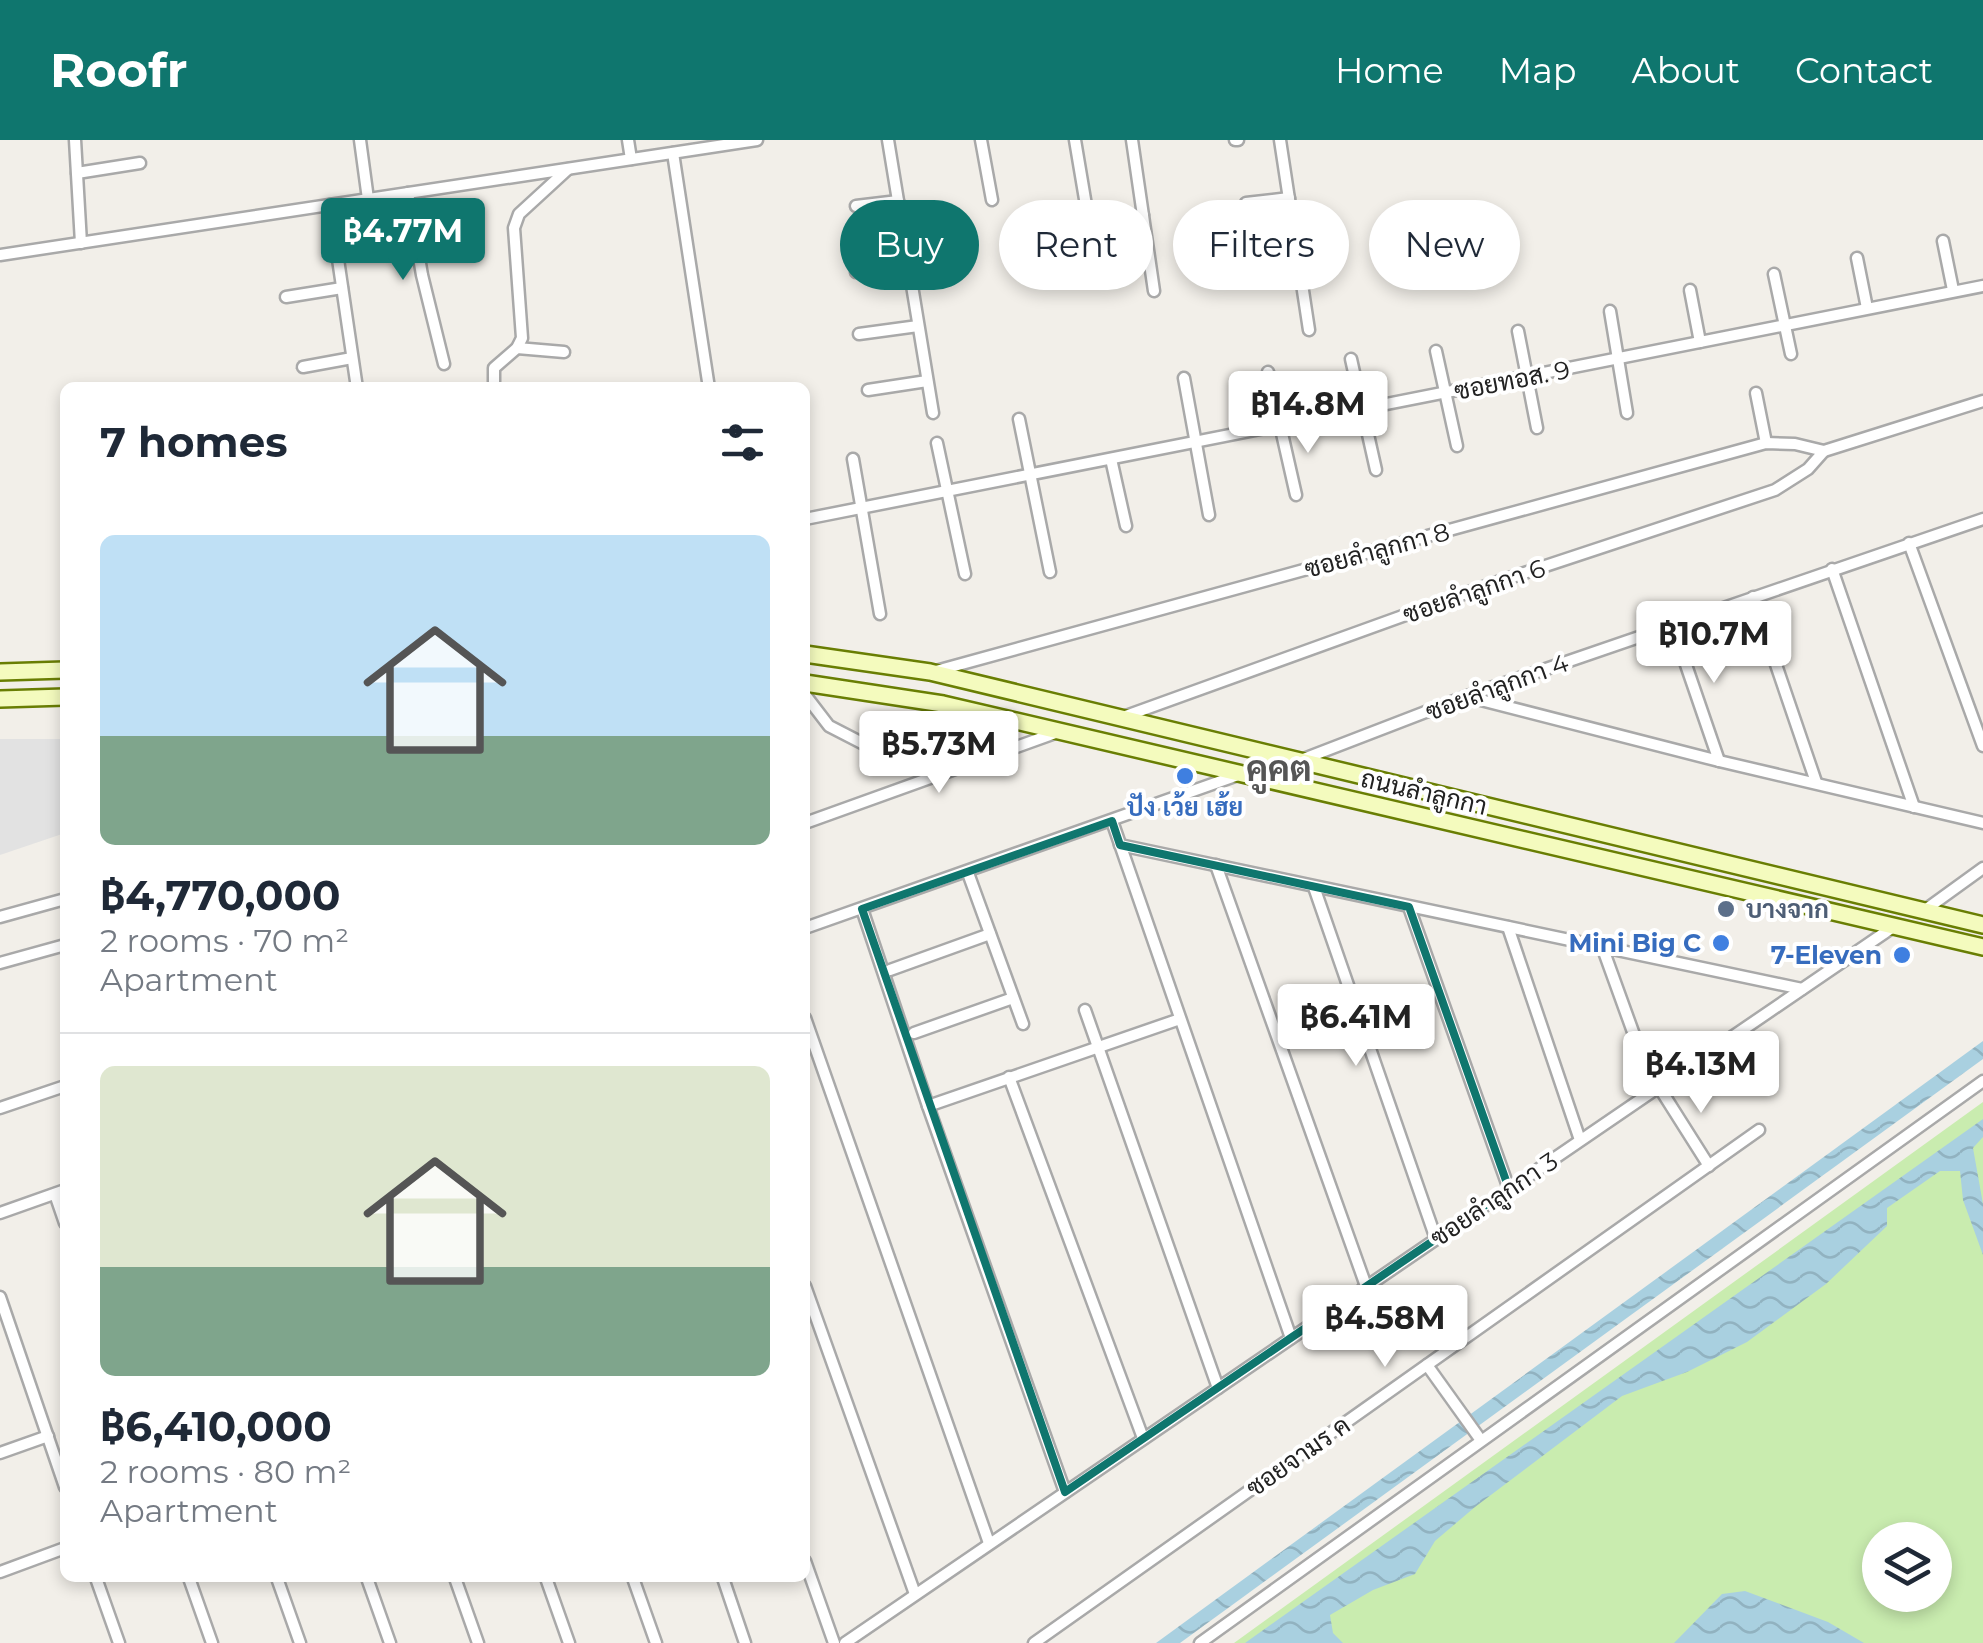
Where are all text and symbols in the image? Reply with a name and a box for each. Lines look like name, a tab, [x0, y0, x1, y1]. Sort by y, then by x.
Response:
text: Roofr	[50, 41, 187, 99]
text: Home	[1335, 49, 1444, 92]
text: Map	[1499, 49, 1577, 92]
text: About	[1632, 49, 1740, 92]
text: Contact	[1795, 49, 1933, 92]
pin: ฿4.77M	[322, 198, 484, 283]
chip: Buy	[840, 200, 979, 290]
chip: Rent	[999, 200, 1153, 290]
chip: Filters	[1173, 200, 1349, 290]
chip: New	[1369, 200, 1520, 290]
text: ฿4.77M	[343, 211, 463, 250]
street label: ซอยทอส. 9	[1452, 354, 1572, 406]
pin: ฿14.8M	[1227, 371, 1389, 456]
text: ฿14.8M	[1251, 384, 1365, 423]
icon: filters	[715, 415, 770, 470]
text: 7 homes	[100, 416, 288, 468]
street label: ซอยลำลูกกา 8	[1301, 516, 1454, 587]
street label: ซอยลำลูกกา 6	[1399, 553, 1550, 632]
icon: home	[345, 600, 525, 780]
pin: ฿10.7M	[1633, 601, 1795, 686]
text: ฿10.7M	[1658, 614, 1770, 653]
street label: ซอยลำลูกกา 4	[1422, 647, 1574, 729]
pin: ฿5.73M	[858, 711, 1020, 796]
text: ฿5.73M	[881, 724, 997, 763]
district label: คูคต	[1246, 747, 1312, 794]
street label: ถนนลำลูกกา	[1357, 763, 1490, 824]
marker: ปัง เว้ย เฮ้ย	[1174, 765, 1196, 787]
place label: ปัง เว้ย เฮ้ย	[1127, 790, 1243, 822]
text: ฿4,770,000	[100, 869, 341, 921]
place label: บางจาก	[1746, 894, 1829, 924]
marker: บางจาก	[1715, 898, 1737, 920]
text: 2 rooms · 70 m²	[100, 921, 349, 960]
place label: Mini Big C	[1568, 928, 1701, 958]
marker: Mini Big C	[1710, 932, 1732, 954]
place label: 7-Eleven	[1771, 940, 1882, 970]
marker: 7-Eleven	[1891, 944, 1913, 966]
text: Apartment	[100, 960, 278, 999]
pin: ฿6.41M	[1275, 984, 1437, 1069]
text: ฿6.41M	[1300, 997, 1412, 1036]
pin: ฿4.13M	[1620, 1031, 1782, 1116]
text: ฿4.13M	[1645, 1044, 1757, 1083]
icon: home	[345, 1131, 525, 1311]
street label: ซอยลำลูกกา 3	[1425, 1145, 1565, 1255]
pin: ฿4.58M	[1304, 1285, 1466, 1370]
text: ฿4.58M	[1324, 1298, 1446, 1337]
text: ฿6,410,000	[100, 1400, 332, 1452]
street label: ซอยจามร ค	[1240, 1409, 1356, 1503]
text: 2 rooms · 80 m²	[100, 1452, 351, 1491]
text: Apartment	[100, 1491, 278, 1530]
map controls	[1862, 1522, 1952, 1612]
button: layers	[1862, 1522, 1952, 1612]

